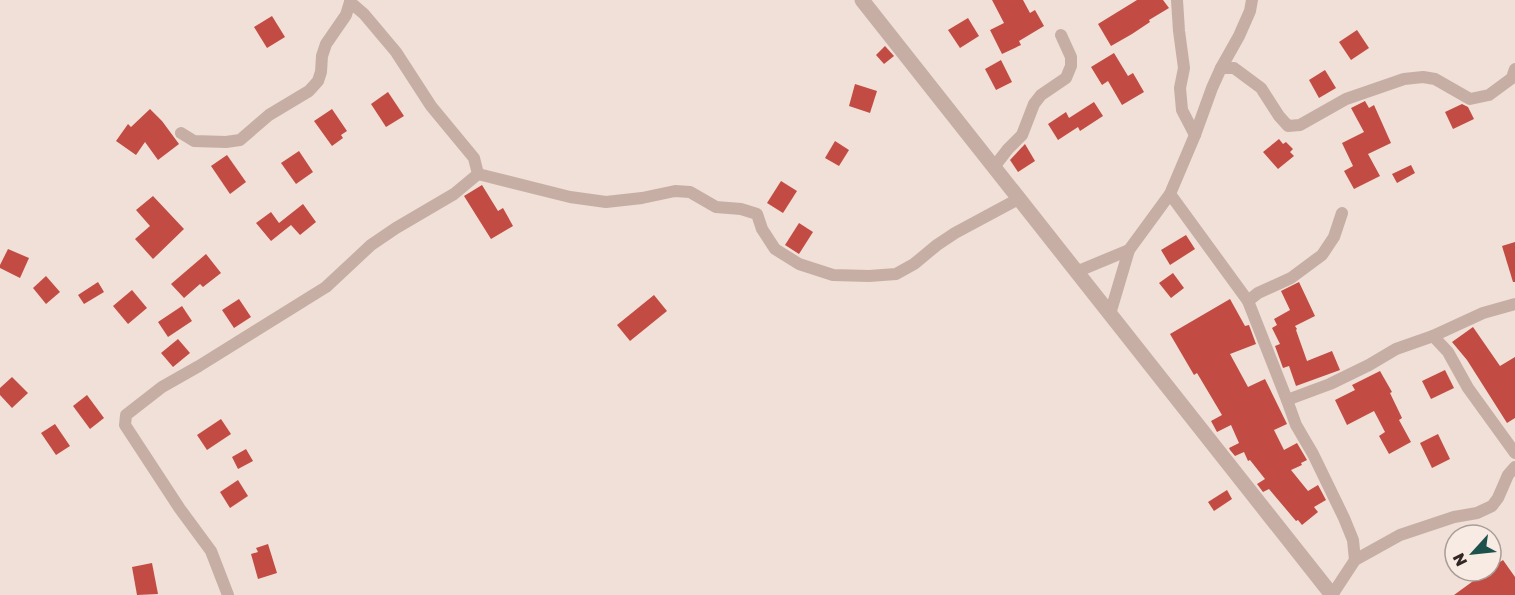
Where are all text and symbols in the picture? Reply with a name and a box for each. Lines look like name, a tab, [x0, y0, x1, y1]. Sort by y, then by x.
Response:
north arrow	[1443, 523, 1503, 583]
text: N	[1448, 550, 1471, 570]

